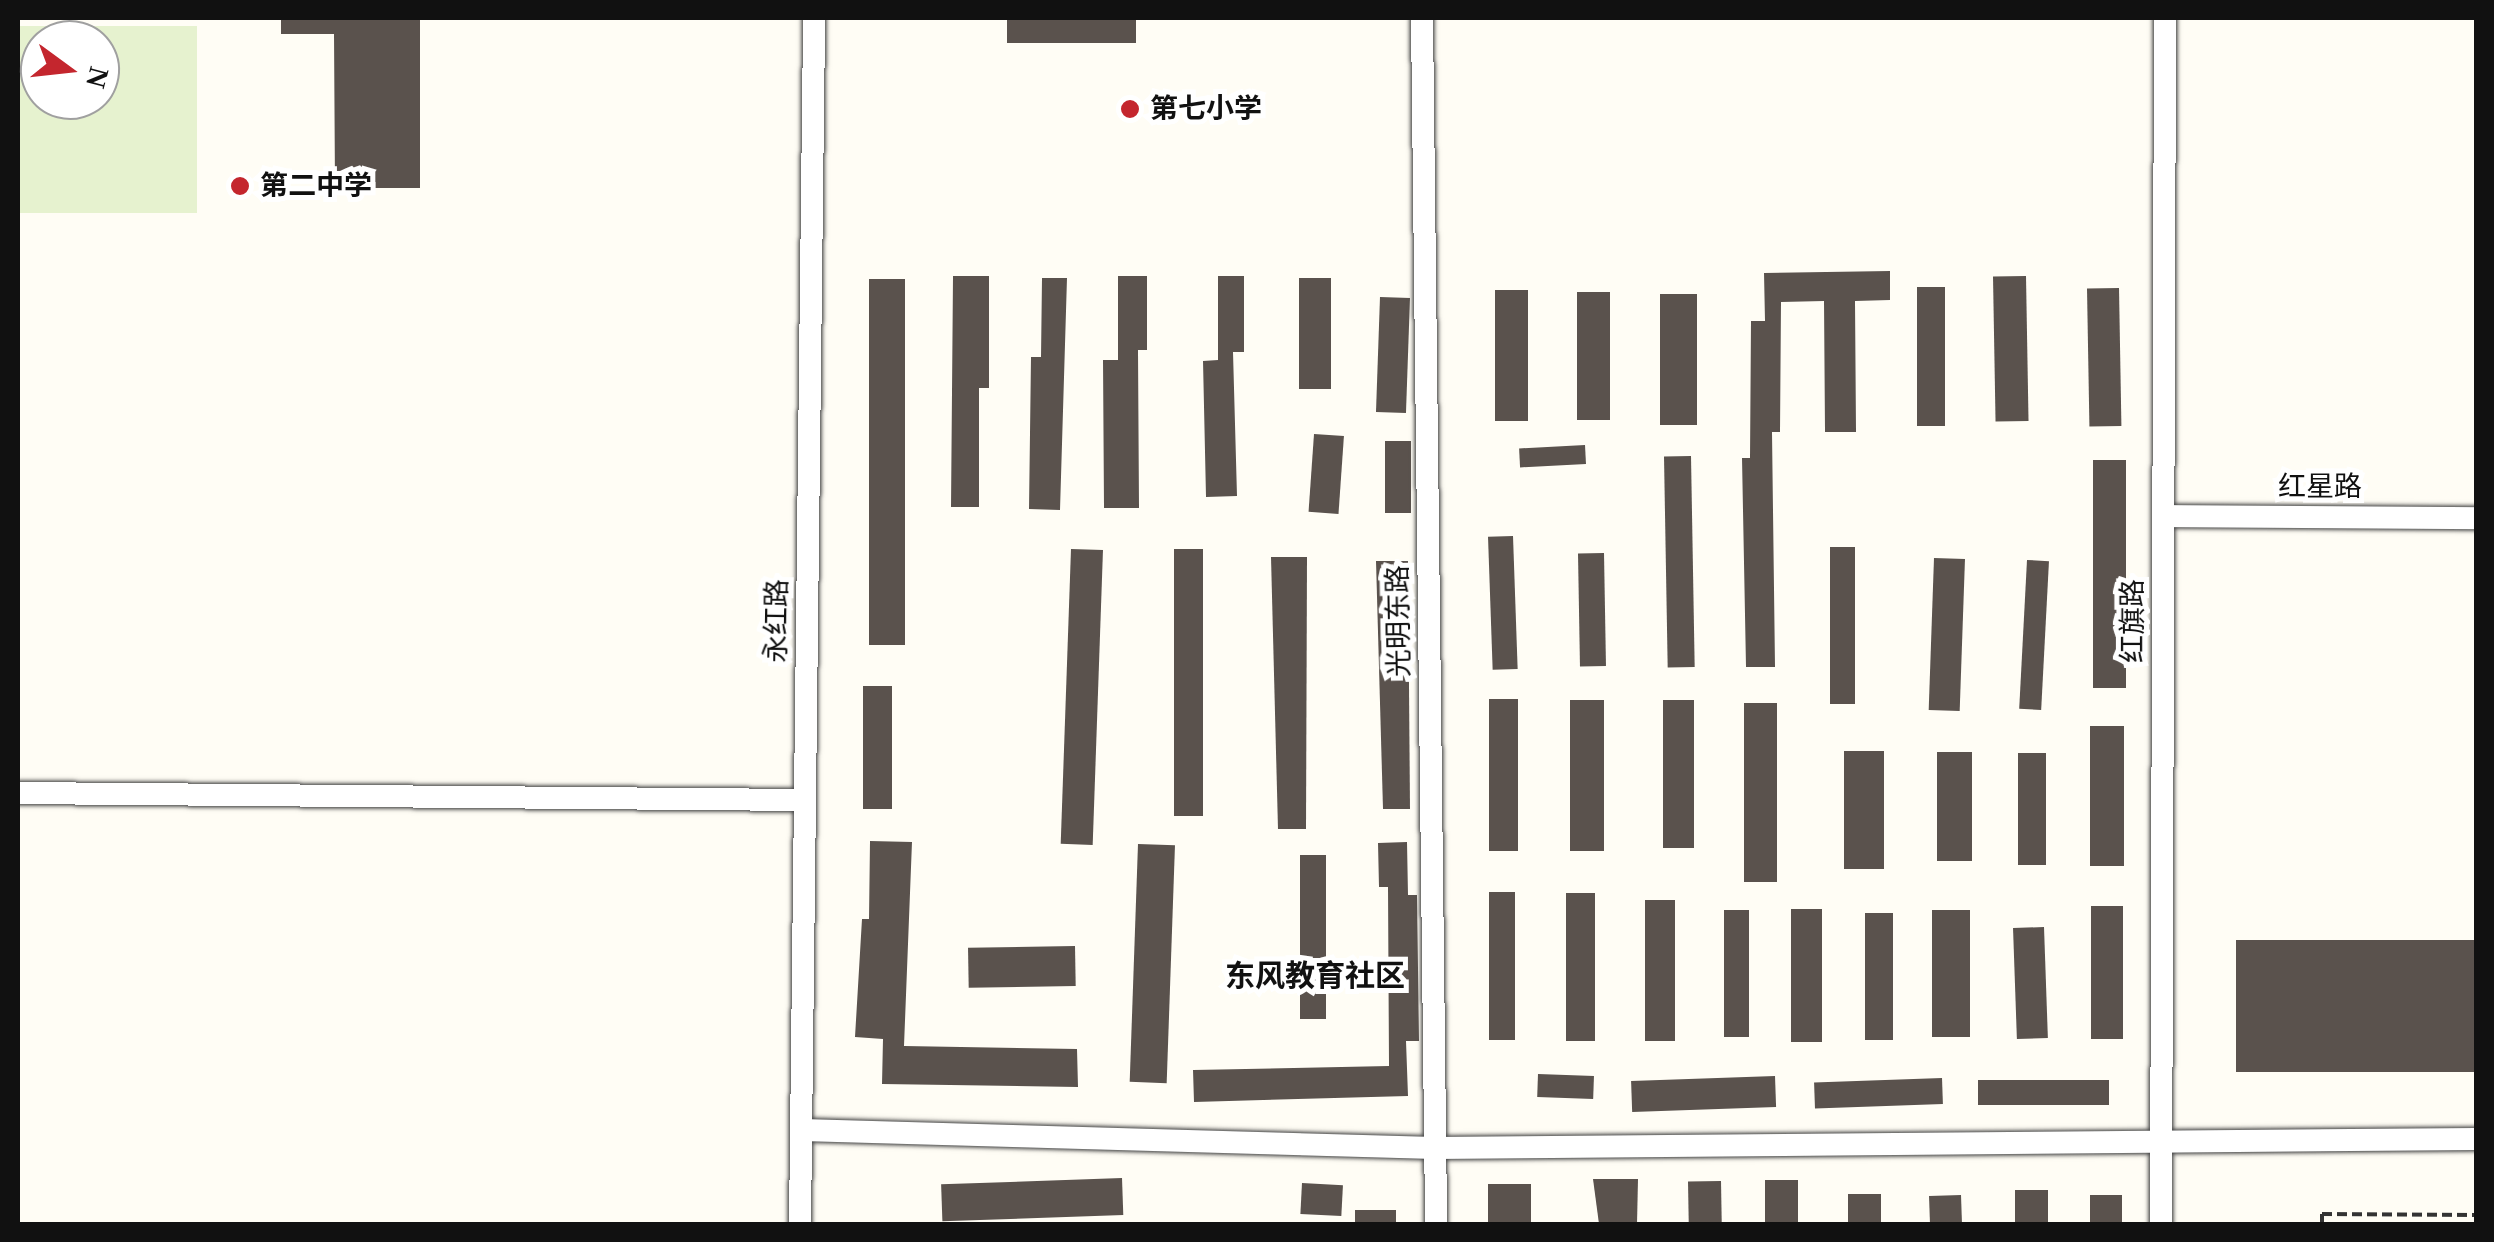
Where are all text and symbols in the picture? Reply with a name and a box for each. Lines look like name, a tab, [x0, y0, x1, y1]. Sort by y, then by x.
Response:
north arrow	[20, 20, 120, 120]
text: N	[80, 64, 115, 91]
place label: 第七小学	[1150, 92, 1262, 126]
marker: 第七小学	[1119, 98, 1141, 120]
place label: 第二中学	[260, 169, 372, 203]
marker: 第二中学	[229, 175, 251, 197]
street label: 红星路	[2278, 470, 2362, 504]
street label: 光明东路	[1381, 565, 1417, 677]
street label: 永红路	[759, 579, 795, 663]
street label: 红旗路	[2116, 579, 2150, 663]
district label: 东风教育社区	[1225, 958, 1405, 994]

